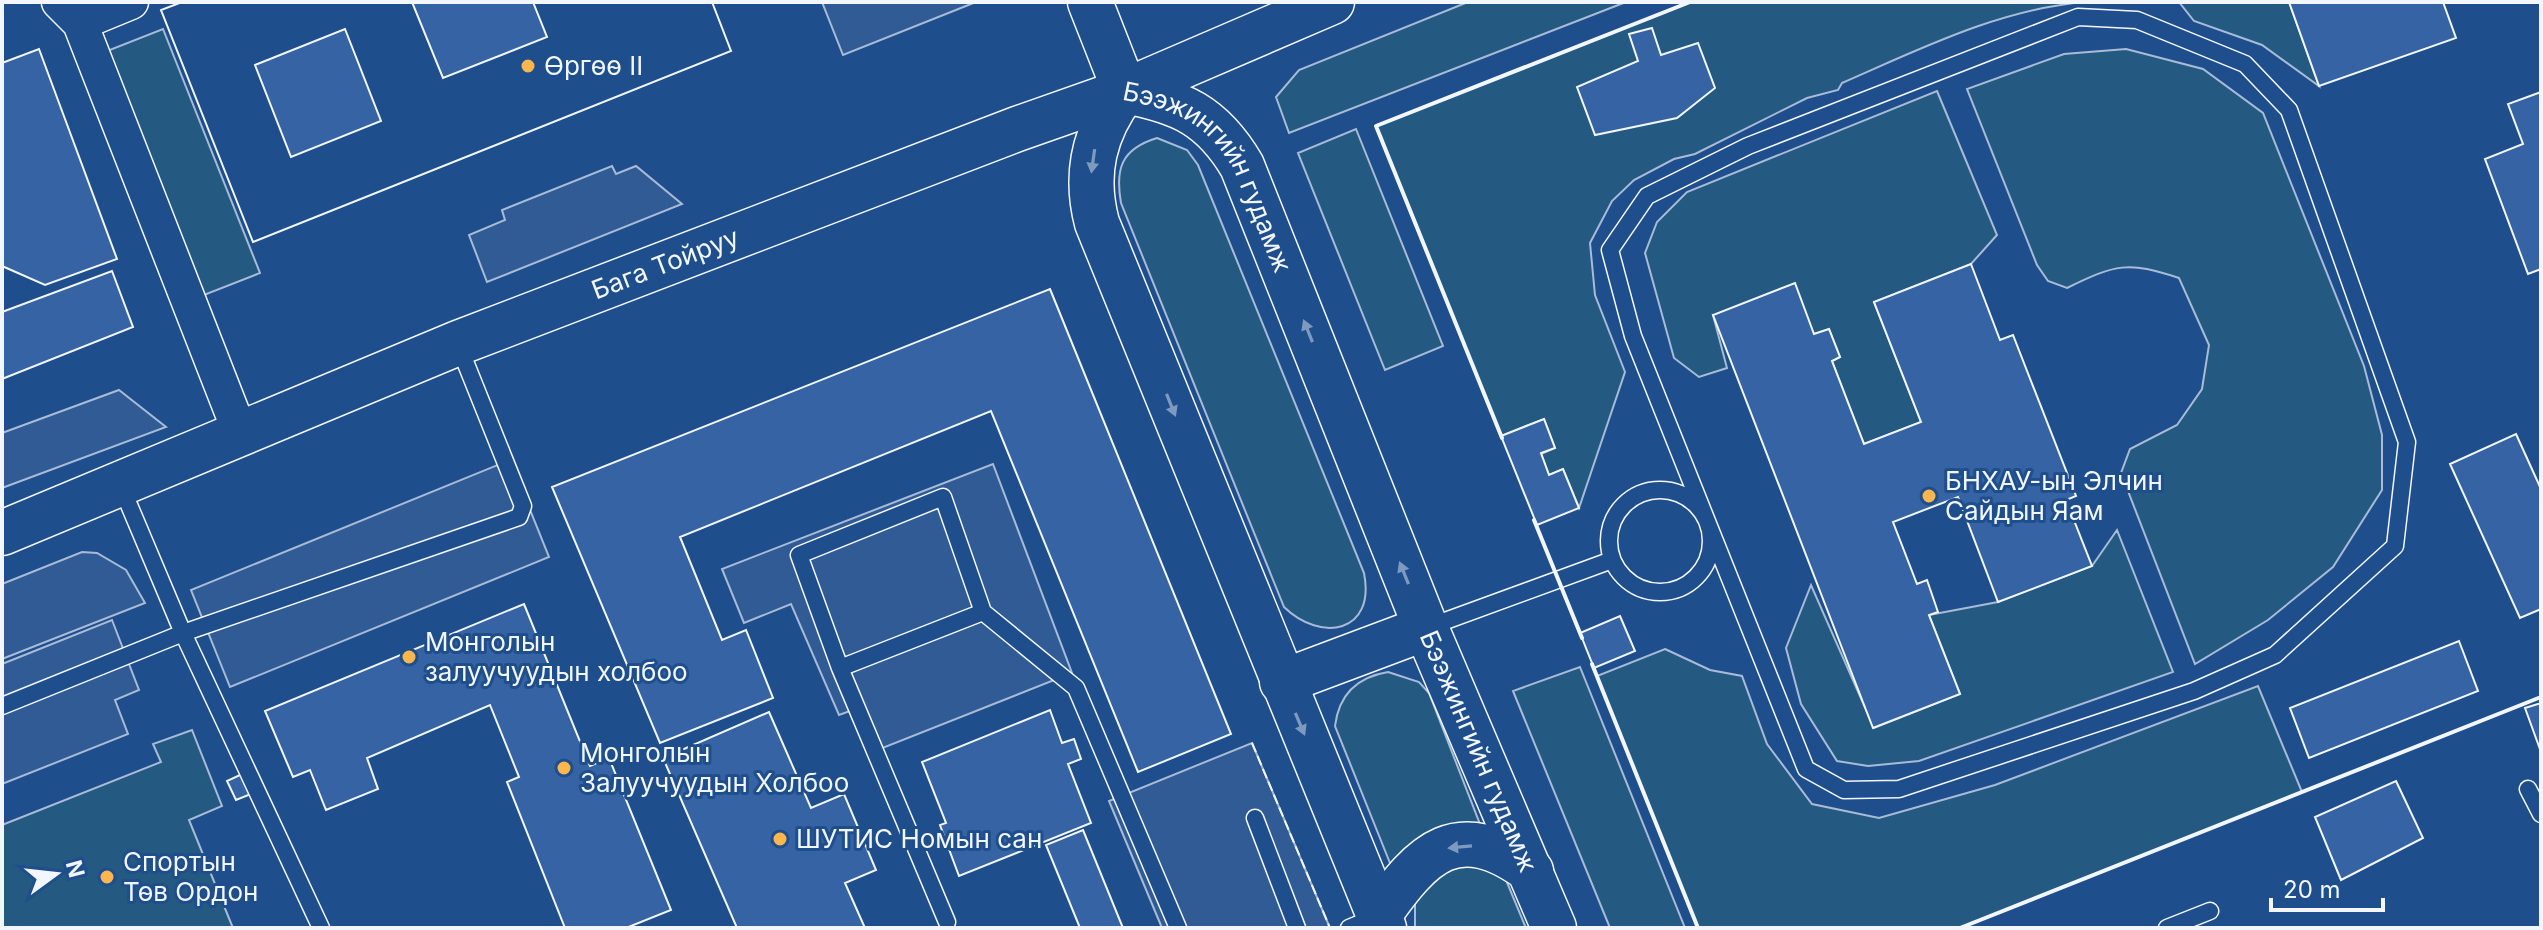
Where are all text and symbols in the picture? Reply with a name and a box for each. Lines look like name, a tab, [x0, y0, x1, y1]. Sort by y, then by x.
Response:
place label: Өргөө II	[544, 50, 643, 81]
marker: Өргөө II	[519, 57, 537, 75]
street label: Бээжингийн гудамж	[1120, 75, 1299, 277]
one-way arrow	[1086, 148, 1099, 173]
street label: Бага Тойруу	[587, 221, 743, 305]
one-way arrow	[1301, 319, 1314, 343]
one-way arrow	[1164, 393, 1177, 417]
place label: БНХАУ-ын Элчин Сайдын Яам	[1945, 465, 2163, 526]
marker: БНХАУ-ын Элчин Сайдын Яам	[1920, 487, 1938, 505]
one-way arrow	[1397, 561, 1410, 585]
place label: Монголын залуучуудын холбоо	[425, 626, 688, 687]
street label: Бээжингийн гудамж	[1414, 626, 1544, 877]
marker: Монголын залуучуудын холбоо	[400, 648, 418, 666]
one-way arrow	[1294, 712, 1307, 736]
place label: Монголын Залуучуудын Холбоо	[580, 737, 849, 798]
marker: Монголын Залуучуудын Холбоо	[555, 759, 573, 777]
place label: ШУТИС Номын сан	[796, 823, 1042, 854]
marker: ШУТИС Номын сан	[771, 830, 789, 848]
north arrow	[16, 834, 96, 914]
one-way arrow	[1447, 841, 1472, 854]
place label: Спортын Төв Ордон	[123, 846, 258, 907]
text: N	[61, 857, 90, 880]
scale bar	[2271, 862, 2383, 912]
marker: Спортын Төв Ордон	[98, 868, 116, 886]
text: 20 m	[2283, 875, 2341, 904]

